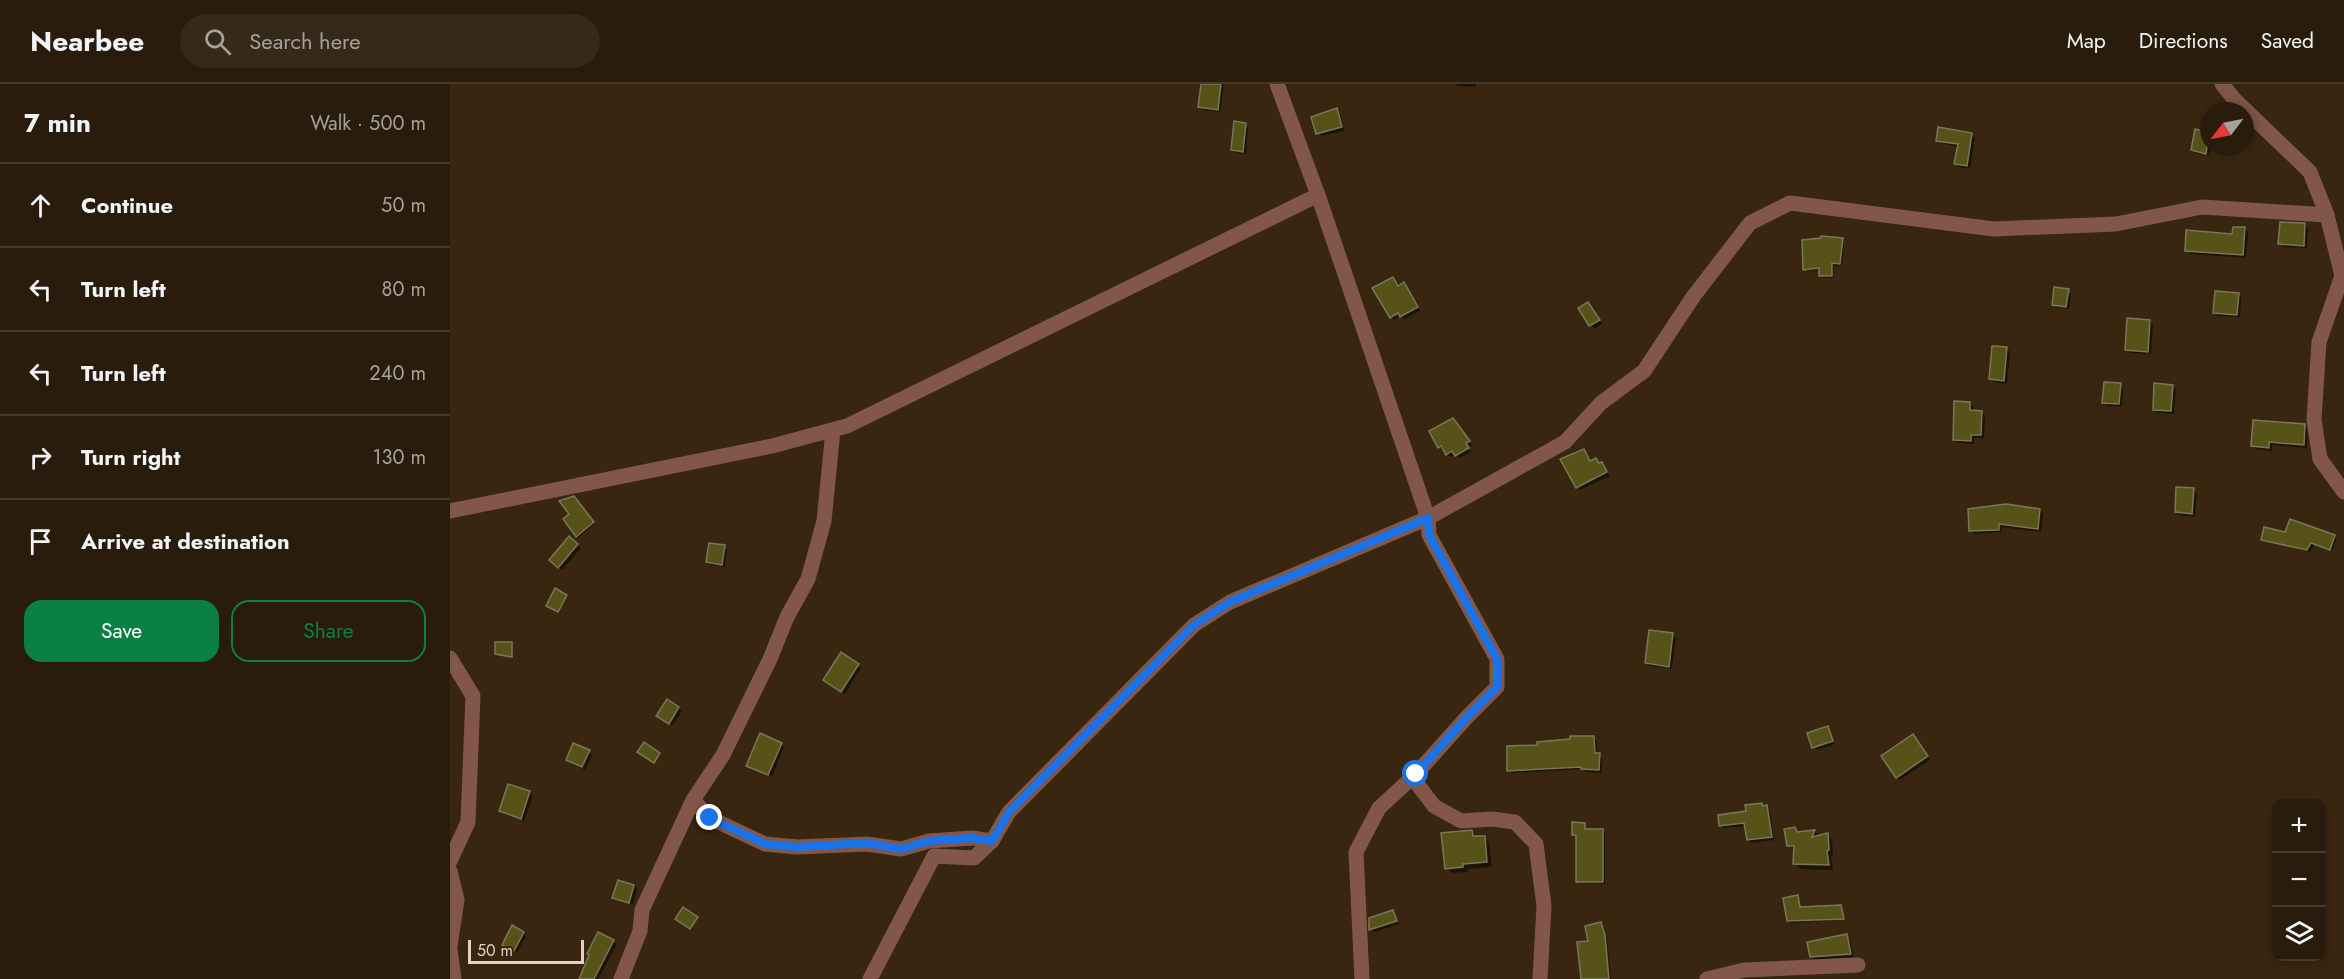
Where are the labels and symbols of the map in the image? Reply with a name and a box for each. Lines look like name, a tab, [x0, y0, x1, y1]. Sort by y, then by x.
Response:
north arrow	[2200, 102, 2254, 156]
route start	[1402, 760, 1428, 786]
route end	[696, 804, 722, 830]
scale bar	[468, 937, 584, 964]

